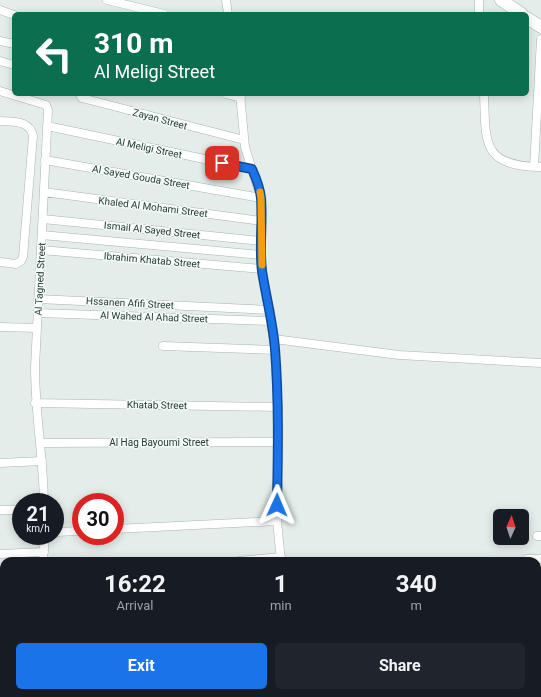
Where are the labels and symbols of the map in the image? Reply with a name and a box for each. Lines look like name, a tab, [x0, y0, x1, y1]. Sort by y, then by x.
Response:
street label: Zayan Street	[132, 106, 188, 132]
street label: Al Meligi Street	[115, 136, 183, 160]
pin	[205, 146, 239, 180]
street label: Al Sayed Gouda Street	[91, 163, 191, 191]
street label: Khaled Al Mohami Street	[98, 195, 208, 219]
street label: Ismail Al Sayed Street	[103, 219, 201, 241]
street label: Al Tagned Street	[33, 242, 47, 316]
street label: Ibrahim Khatab Street	[103, 250, 201, 270]
street label: Hssanen Afifi Street	[86, 295, 174, 311]
street label: Al Wahed Al Ahad Street	[100, 310, 208, 324]
street label: Khatab Street	[127, 399, 187, 411]
street label: Al Hag Bayoumi Street	[109, 437, 209, 448]
position arrow	[256, 484, 298, 526]
speed limit sign: 30	[72, 493, 124, 545]
north arrow	[493, 509, 529, 545]

